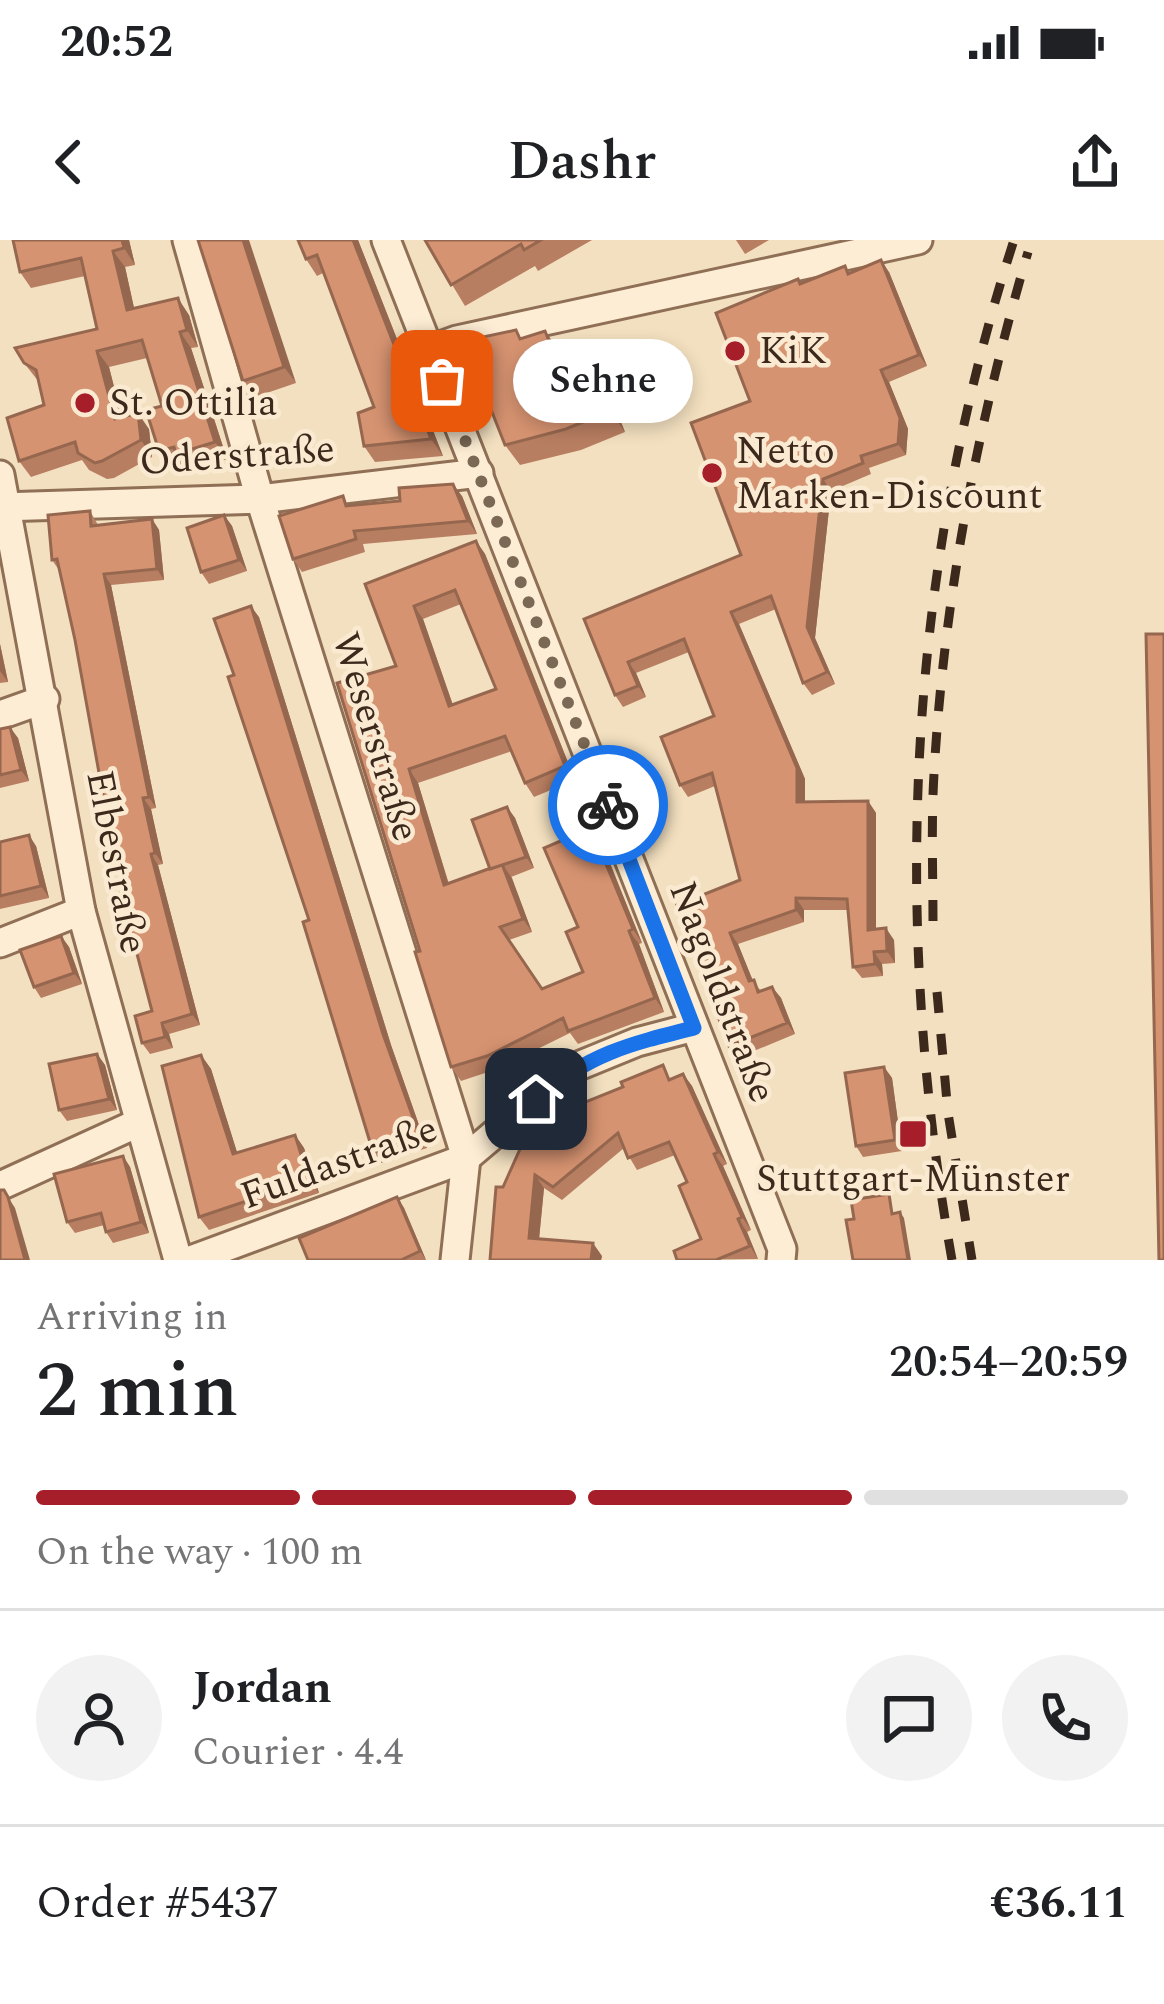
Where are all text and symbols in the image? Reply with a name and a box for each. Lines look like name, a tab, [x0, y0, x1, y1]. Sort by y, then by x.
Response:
text: 20:52	[60, 8, 173, 77]
text: Dashr	[508, 121, 656, 203]
icon: back	[36, 129, 102, 195]
icon: share	[1062, 129, 1128, 195]
place label: KiK	[759, 322, 827, 381]
pin	[391, 330, 493, 432]
marker: KiK	[722, 338, 748, 364]
callout: Sehne	[514, 339, 694, 423]
icon: bag	[409, 348, 475, 414]
text: Sehne	[549, 351, 657, 410]
place label: St. Ottilia	[109, 374, 277, 433]
marker: St. Ottilia	[72, 390, 98, 416]
street label: Oderstraße	[137, 420, 337, 492]
place label: Netto Marken-Discount	[736, 422, 1043, 526]
marker: Netto Marken-Discount	[699, 460, 725, 486]
street label: Weserstraße	[315, 625, 435, 849]
courier	[548, 745, 668, 865]
street label: Elbestraße	[69, 765, 163, 959]
icon: bike	[575, 772, 641, 838]
street label: Nagoldstraße	[653, 873, 791, 1111]
pin	[485, 1048, 587, 1150]
icon: home	[503, 1066, 569, 1132]
street label: Fuldastraße	[232, 1100, 446, 1226]
marker: Stuttgart-Münster	[897, 1118, 929, 1150]
place label: Stuttgart-Münster	[756, 1150, 1070, 1209]
text: Arriving in	[36, 1288, 228, 1347]
text: 20:54–20:59	[889, 1328, 1128, 1397]
text: 2 min	[36, 1332, 238, 1451]
text: On the way · 100 m	[36, 1523, 363, 1582]
text: Jordan	[192, 1654, 332, 1723]
button: person	[36, 1655, 162, 1781]
button: chat	[846, 1655, 972, 1781]
button: phone	[1002, 1655, 1128, 1781]
text: Courier · 4.4	[192, 1723, 403, 1782]
text: Order #5437	[36, 1869, 279, 1938]
text: €36.11	[990, 1869, 1128, 1938]

